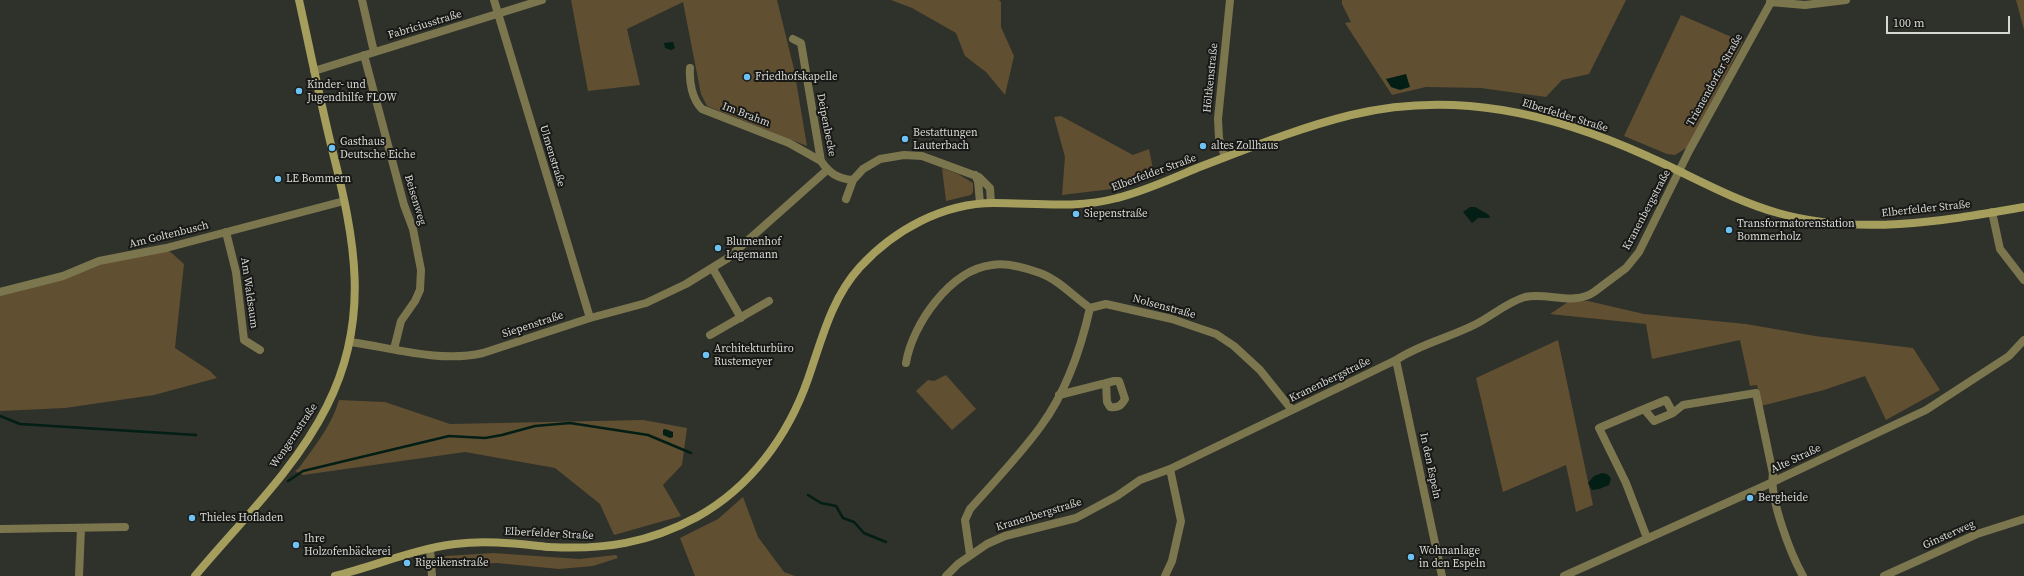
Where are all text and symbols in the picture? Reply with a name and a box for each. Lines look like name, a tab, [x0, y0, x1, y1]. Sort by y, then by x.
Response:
street label: Fabriciusstraße	[387, 8, 463, 42]
scale bar	[1888, 8, 2012, 34]
text: 100 m	[1893, 15, 1925, 31]
street label: Trienendorfer Straße	[1684, 31, 1746, 129]
street label: Höltkenstraße	[1201, 43, 1221, 113]
place label: Friedhofskapelle	[755, 70, 838, 84]
marker: Friedhofskapelle	[742, 72, 752, 82]
place label: Kinder- und Jugendhilfe FLOW	[307, 78, 397, 104]
marker: Kinder- und Jugendhilfe FLOW	[294, 86, 304, 96]
street label: Deipenbecke	[813, 92, 839, 158]
street label: Elberfelder Straße	[1520, 97, 1610, 135]
street label: Im Brahm	[720, 100, 772, 130]
street label: Ulmenstraße	[536, 123, 568, 189]
place label: Bestattungen Lauterbach	[913, 126, 978, 152]
marker: Bestattungen Lauterbach	[900, 134, 910, 144]
place label: Gasthaus Deutsche Eiche	[340, 135, 416, 161]
place label: altes Zollhaus	[1211, 139, 1278, 153]
marker: altes Zollhaus	[1198, 141, 1208, 151]
marker: Gasthaus Deutsche Eiche	[327, 143, 337, 153]
street label: Elberfelder Straße	[1110, 152, 1198, 194]
street label: Kranenbergstraße	[1620, 168, 1674, 252]
place label: LE Bommern	[286, 172, 351, 186]
street label: Beisenweg	[401, 173, 429, 227]
marker: LE Bommern	[273, 174, 283, 184]
street label: Elberfelder Straße	[1881, 198, 1971, 220]
place label: Siepenstraße	[1084, 207, 1148, 221]
marker: Siepenstraße	[1071, 209, 1081, 219]
place label: Transformatorenstation Bommerholz	[1737, 217, 1855, 243]
street label: Am Goltenbusch	[128, 219, 210, 251]
marker: Transformatorenstation Bommerholz	[1724, 225, 1734, 235]
place label: Blumenhof Lagemann	[726, 235, 781, 261]
marker: Blumenhof Lagemann	[713, 243, 723, 253]
street label: Am Waldsaum	[237, 257, 261, 329]
street label: Nolsenstraße	[1131, 292, 1197, 322]
street label: Siepenstraße	[501, 309, 565, 341]
place label: Architekturbüro Rustemeyer	[714, 342, 794, 368]
marker: Architekturbüro Rustemeyer	[701, 350, 711, 360]
street label: Kranenbergstraße	[1287, 355, 1373, 405]
street label: Wengernstraße	[268, 401, 320, 471]
street label: In den Espeln	[1417, 432, 1443, 500]
street label: Alte Straße	[1769, 442, 1823, 476]
place label: Bergheide	[1758, 491, 1808, 505]
marker: Bergheide	[1745, 493, 1755, 503]
street label: Kranenbergstraße	[994, 496, 1084, 534]
place label: Thieles Hofladen	[200, 511, 283, 525]
marker: Thieles Hofladen	[187, 513, 197, 523]
street label: Ginsterweg	[1921, 518, 1977, 552]
street label: Elberfelder Straße	[504, 525, 594, 543]
place label: Ihre Holzofenbäckerei	[304, 532, 391, 558]
marker: Ihre Holzofenbäckerei	[291, 540, 301, 550]
place label: Wohnanlage in den Espeln	[1419, 544, 1486, 570]
marker: Wohnanlage in den Espeln	[1406, 552, 1416, 562]
place label: Rigeikenstraße	[415, 556, 489, 570]
marker: Rigeikenstraße	[402, 558, 412, 568]

